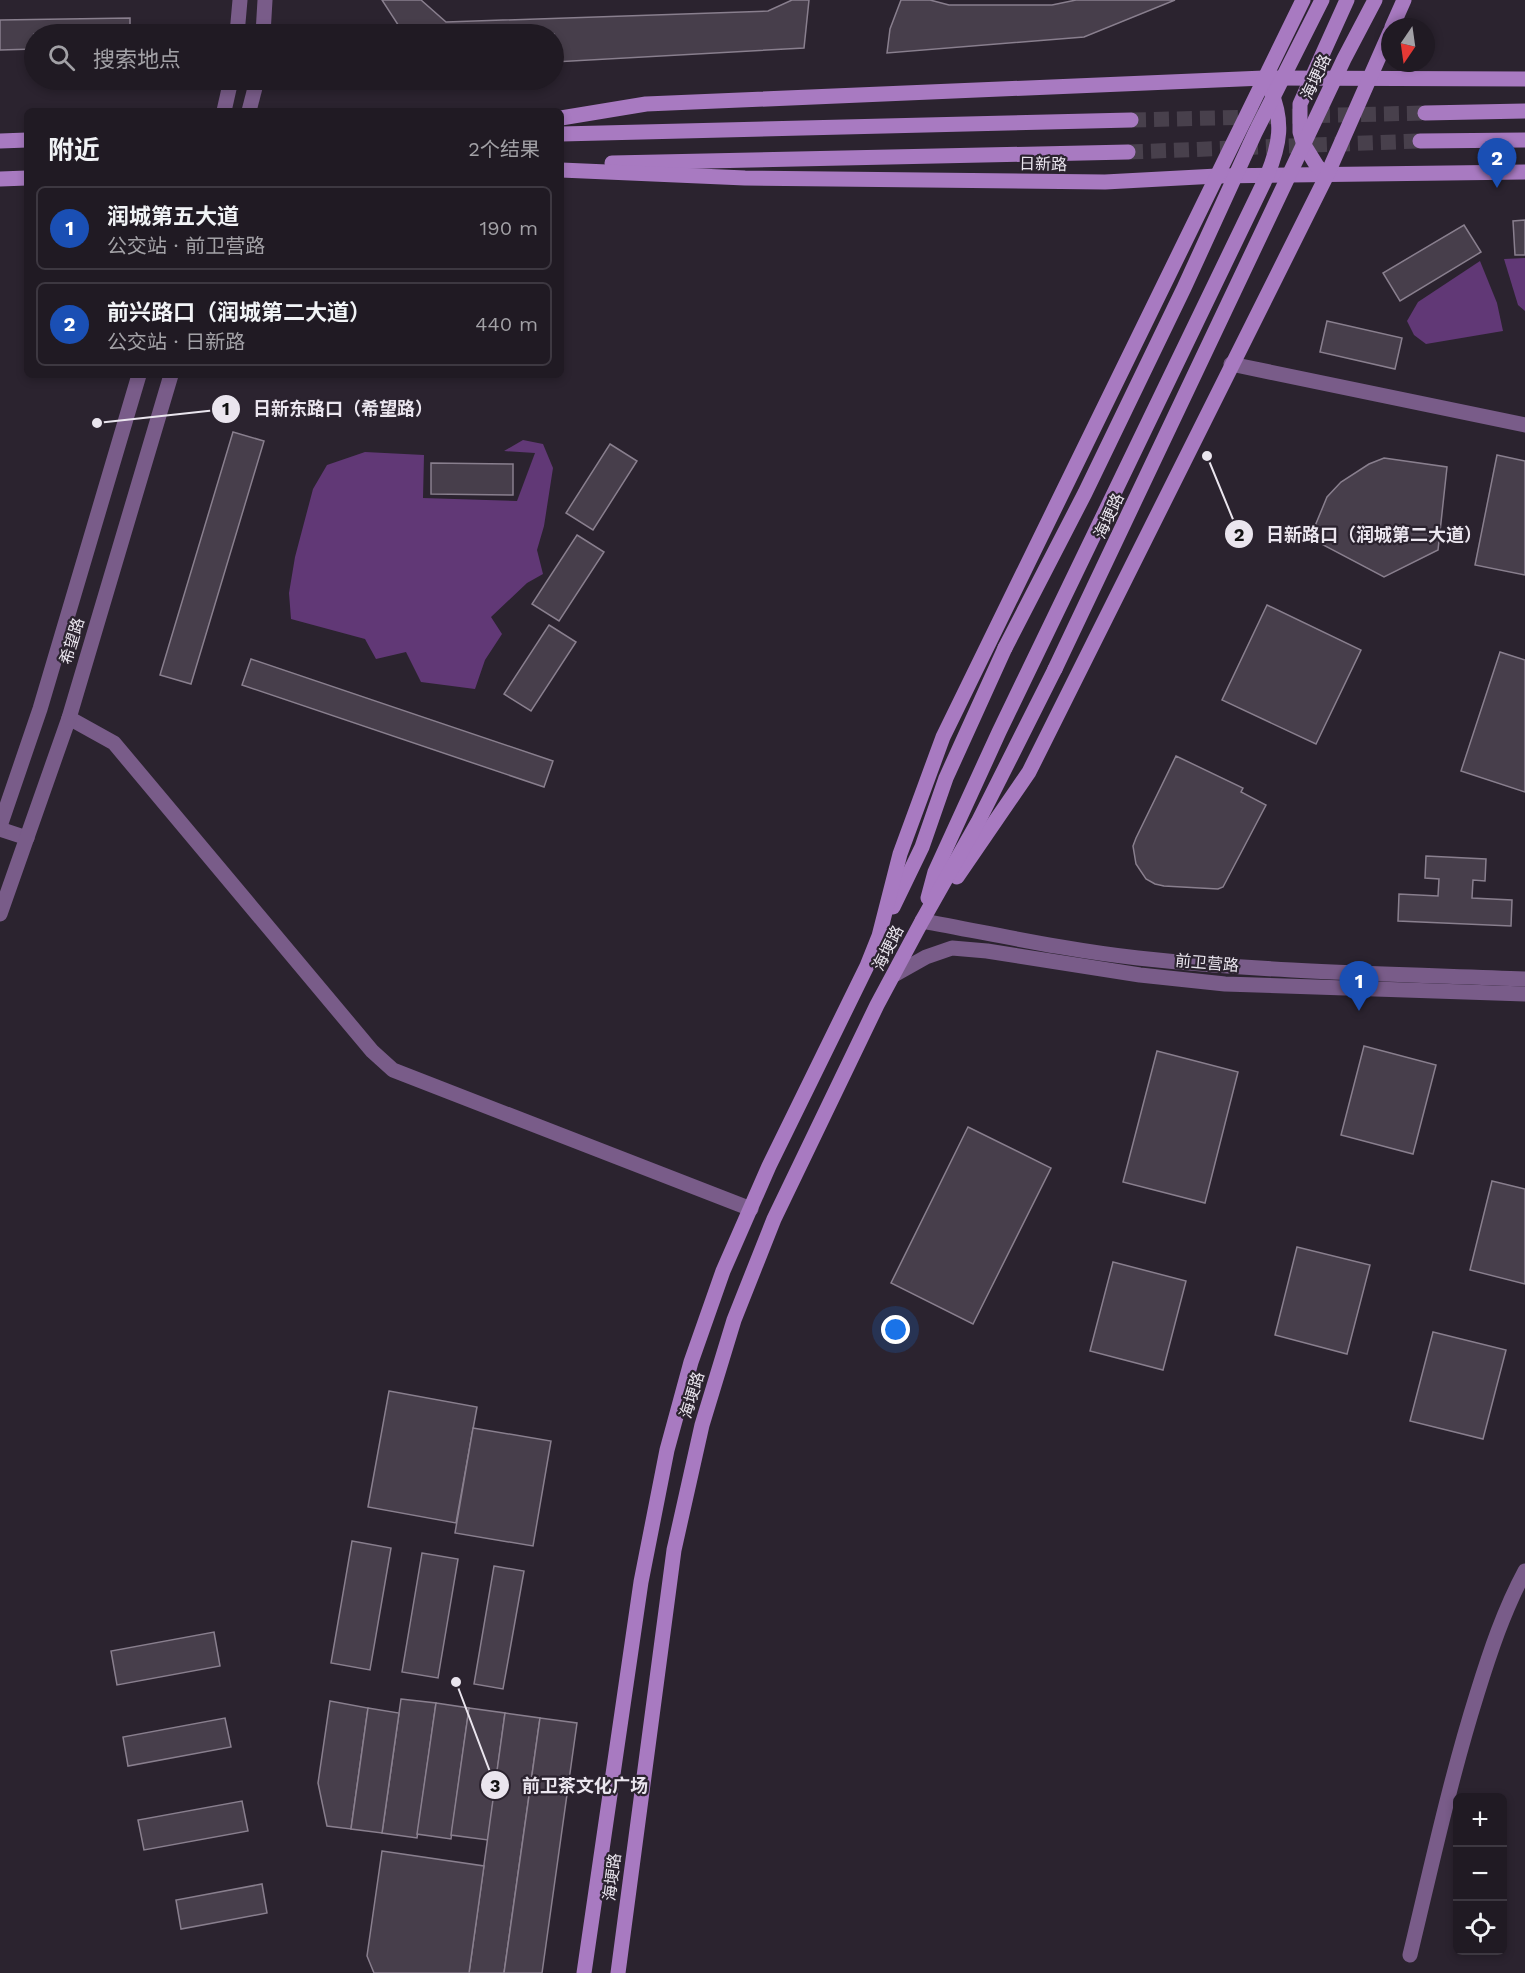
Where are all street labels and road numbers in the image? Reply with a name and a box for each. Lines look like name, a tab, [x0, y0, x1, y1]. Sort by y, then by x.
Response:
street label: 海埂路	[1297, 51, 1335, 103]
street label: 日新路	[1019, 154, 1067, 174]
street label: 海埂路	[1090, 490, 1128, 542]
street label: 希望路	[56, 615, 88, 667]
street label: 海埂路	[869, 922, 907, 974]
street label: 前卫营路	[1174, 951, 1240, 975]
street label: 海埂路	[676, 1369, 708, 1421]
street label: 海埂路	[600, 1852, 624, 1902]

